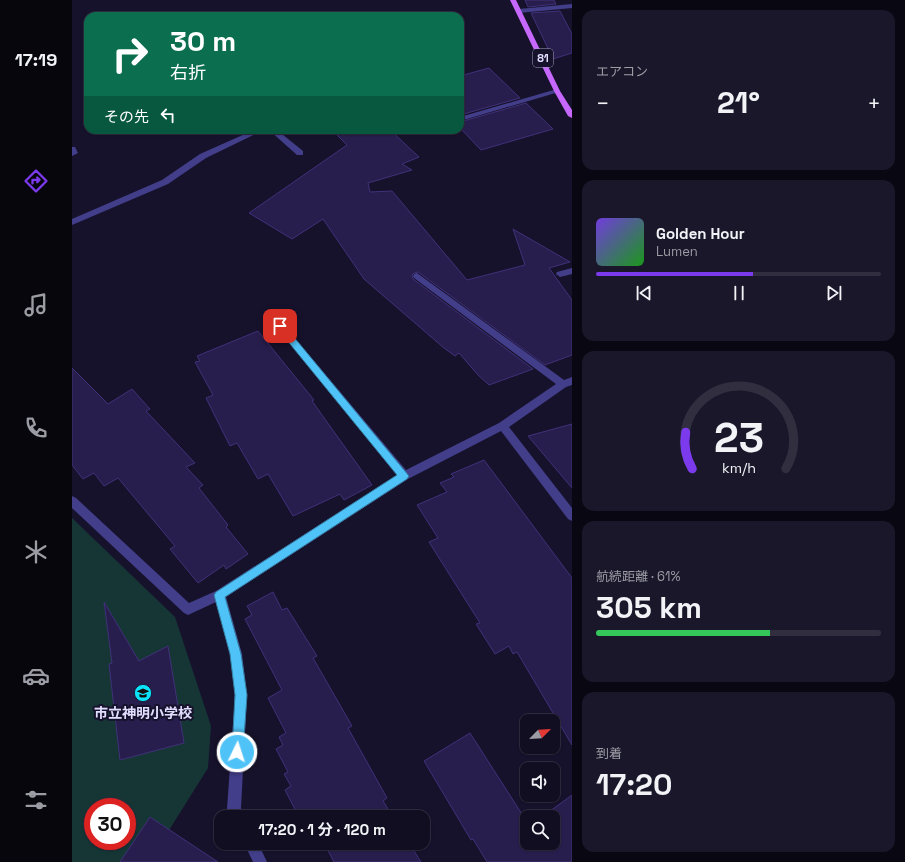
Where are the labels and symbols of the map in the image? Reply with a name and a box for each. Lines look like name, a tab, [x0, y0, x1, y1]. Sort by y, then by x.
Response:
road number: 81	[533, 49, 553, 67]
pin	[263, 309, 297, 343]
school or university icon: 市立神明小学校	[133, 683, 153, 703]
place label: 市立神明小学校	[94, 704, 192, 722]
north arrow	[520, 714, 560, 754]
position arrow	[216, 731, 258, 773]
speed limit sign: 30	[84, 798, 136, 850]

